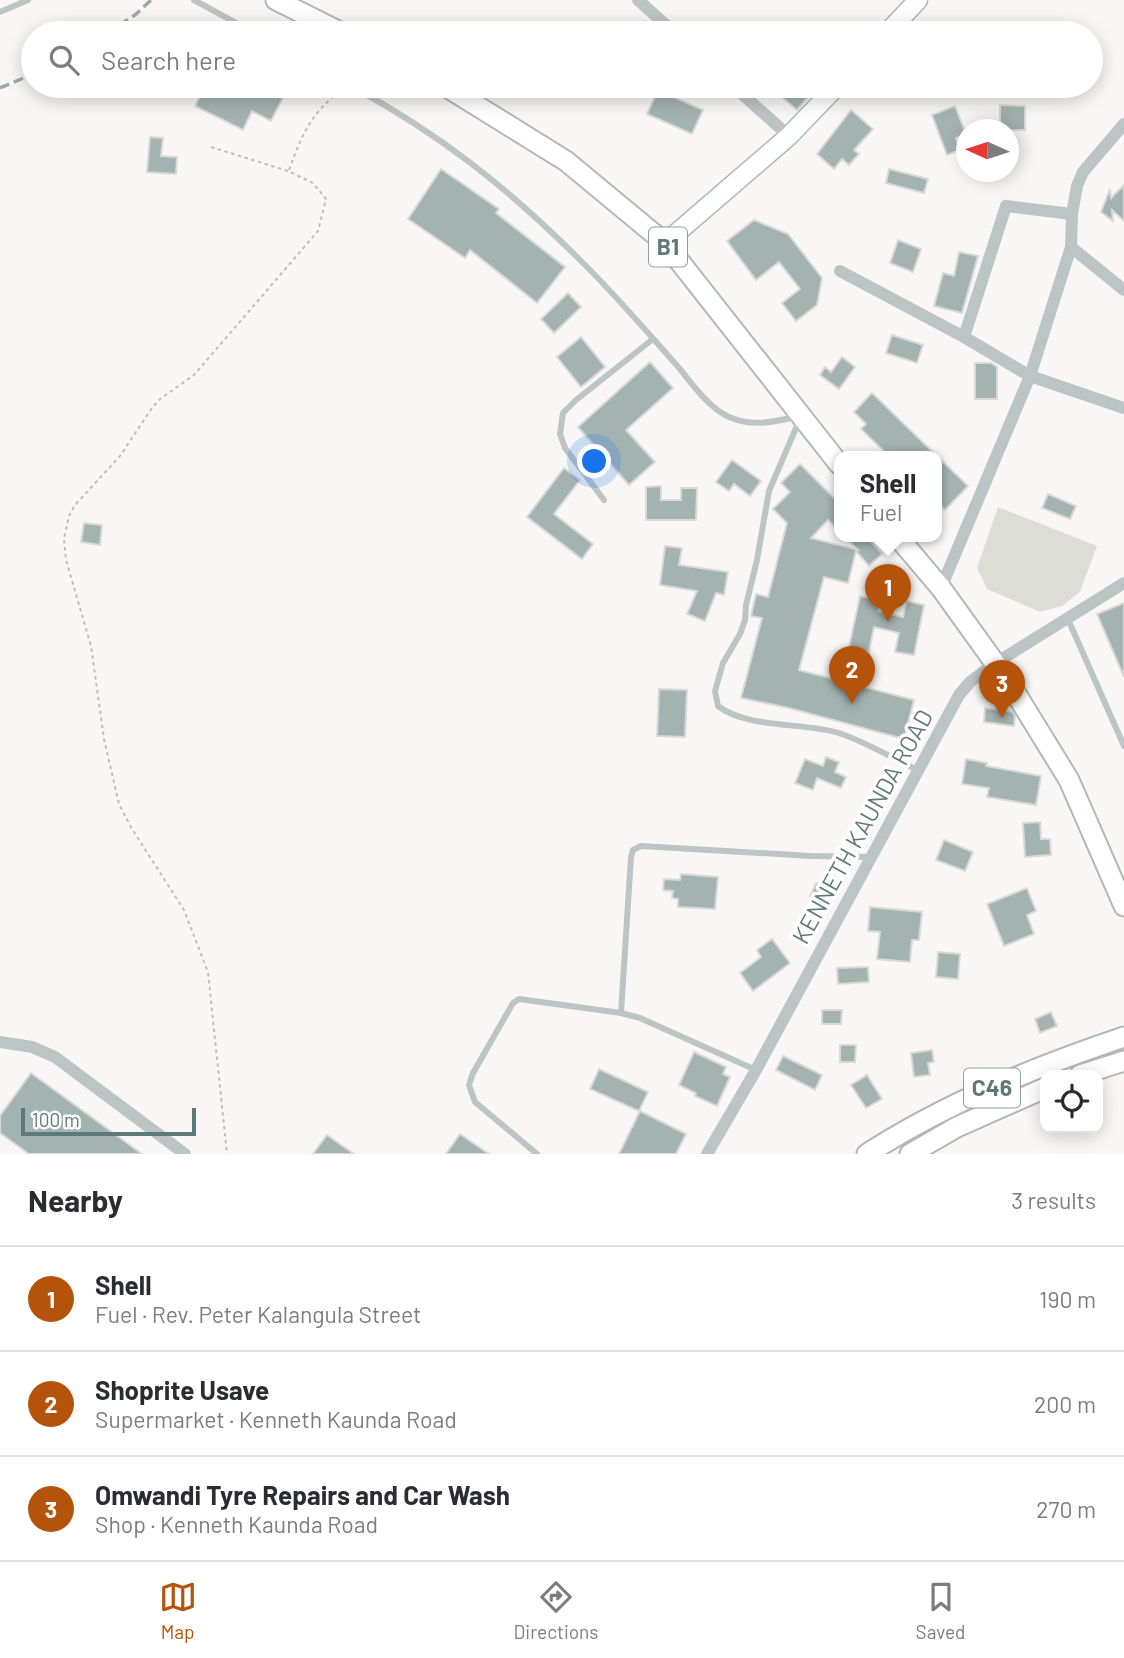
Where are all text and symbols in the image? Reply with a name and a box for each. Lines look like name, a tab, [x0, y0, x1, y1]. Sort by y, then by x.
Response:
search box	[21, 21, 1103, 98]
icon: search	[45, 41, 83, 79]
text: Search here	[101, 44, 236, 75]
north arrow	[956, 119, 1019, 182]
road number: B1	[649, 228, 687, 266]
your location	[577, 444, 611, 478]
popup	[834, 451, 942, 542]
text: Shell	[860, 467, 916, 498]
text: Fuel	[860, 498, 902, 526]
pin: 1	[865, 564, 911, 622]
pin: 2	[829, 646, 875, 704]
pin: 3	[979, 660, 1025, 718]
street label: KENNETH KAUNDA ROAD	[785, 704, 938, 949]
road number: C46	[964, 1068, 1020, 1107]
map controls	[1040, 1070, 1103, 1133]
button: locate	[1040, 1070, 1103, 1133]
scale bar	[21, 1105, 196, 1137]
text: 100 m	[32, 1108, 80, 1131]
text: Nearby	[28, 1182, 123, 1218]
text: 3 results	[1011, 1186, 1096, 1214]
text: Shell	[95, 1269, 152, 1300]
text: 1	[47, 1285, 55, 1313]
text: 190 m	[1039, 1285, 1096, 1313]
text: Fuel · Rev. Peter Kalangula Street	[95, 1300, 421, 1328]
text: Shoprite Usave	[95, 1374, 269, 1405]
text: 2	[45, 1390, 57, 1418]
text: 200 m	[1034, 1390, 1096, 1418]
text: Supermarket · Kenneth Kaunda Road	[95, 1405, 457, 1433]
text: Omwandi Tyre Repairs and Car Wash	[95, 1479, 510, 1510]
text: 3	[45, 1495, 57, 1523]
text: 270 m	[1036, 1495, 1096, 1523]
text: Shop · Kenneth Kaunda Road	[95, 1510, 378, 1538]
tab: Map	[159, 1578, 197, 1643]
tab: Directions	[514, 1578, 599, 1643]
tab: Saved	[916, 1578, 965, 1643]

